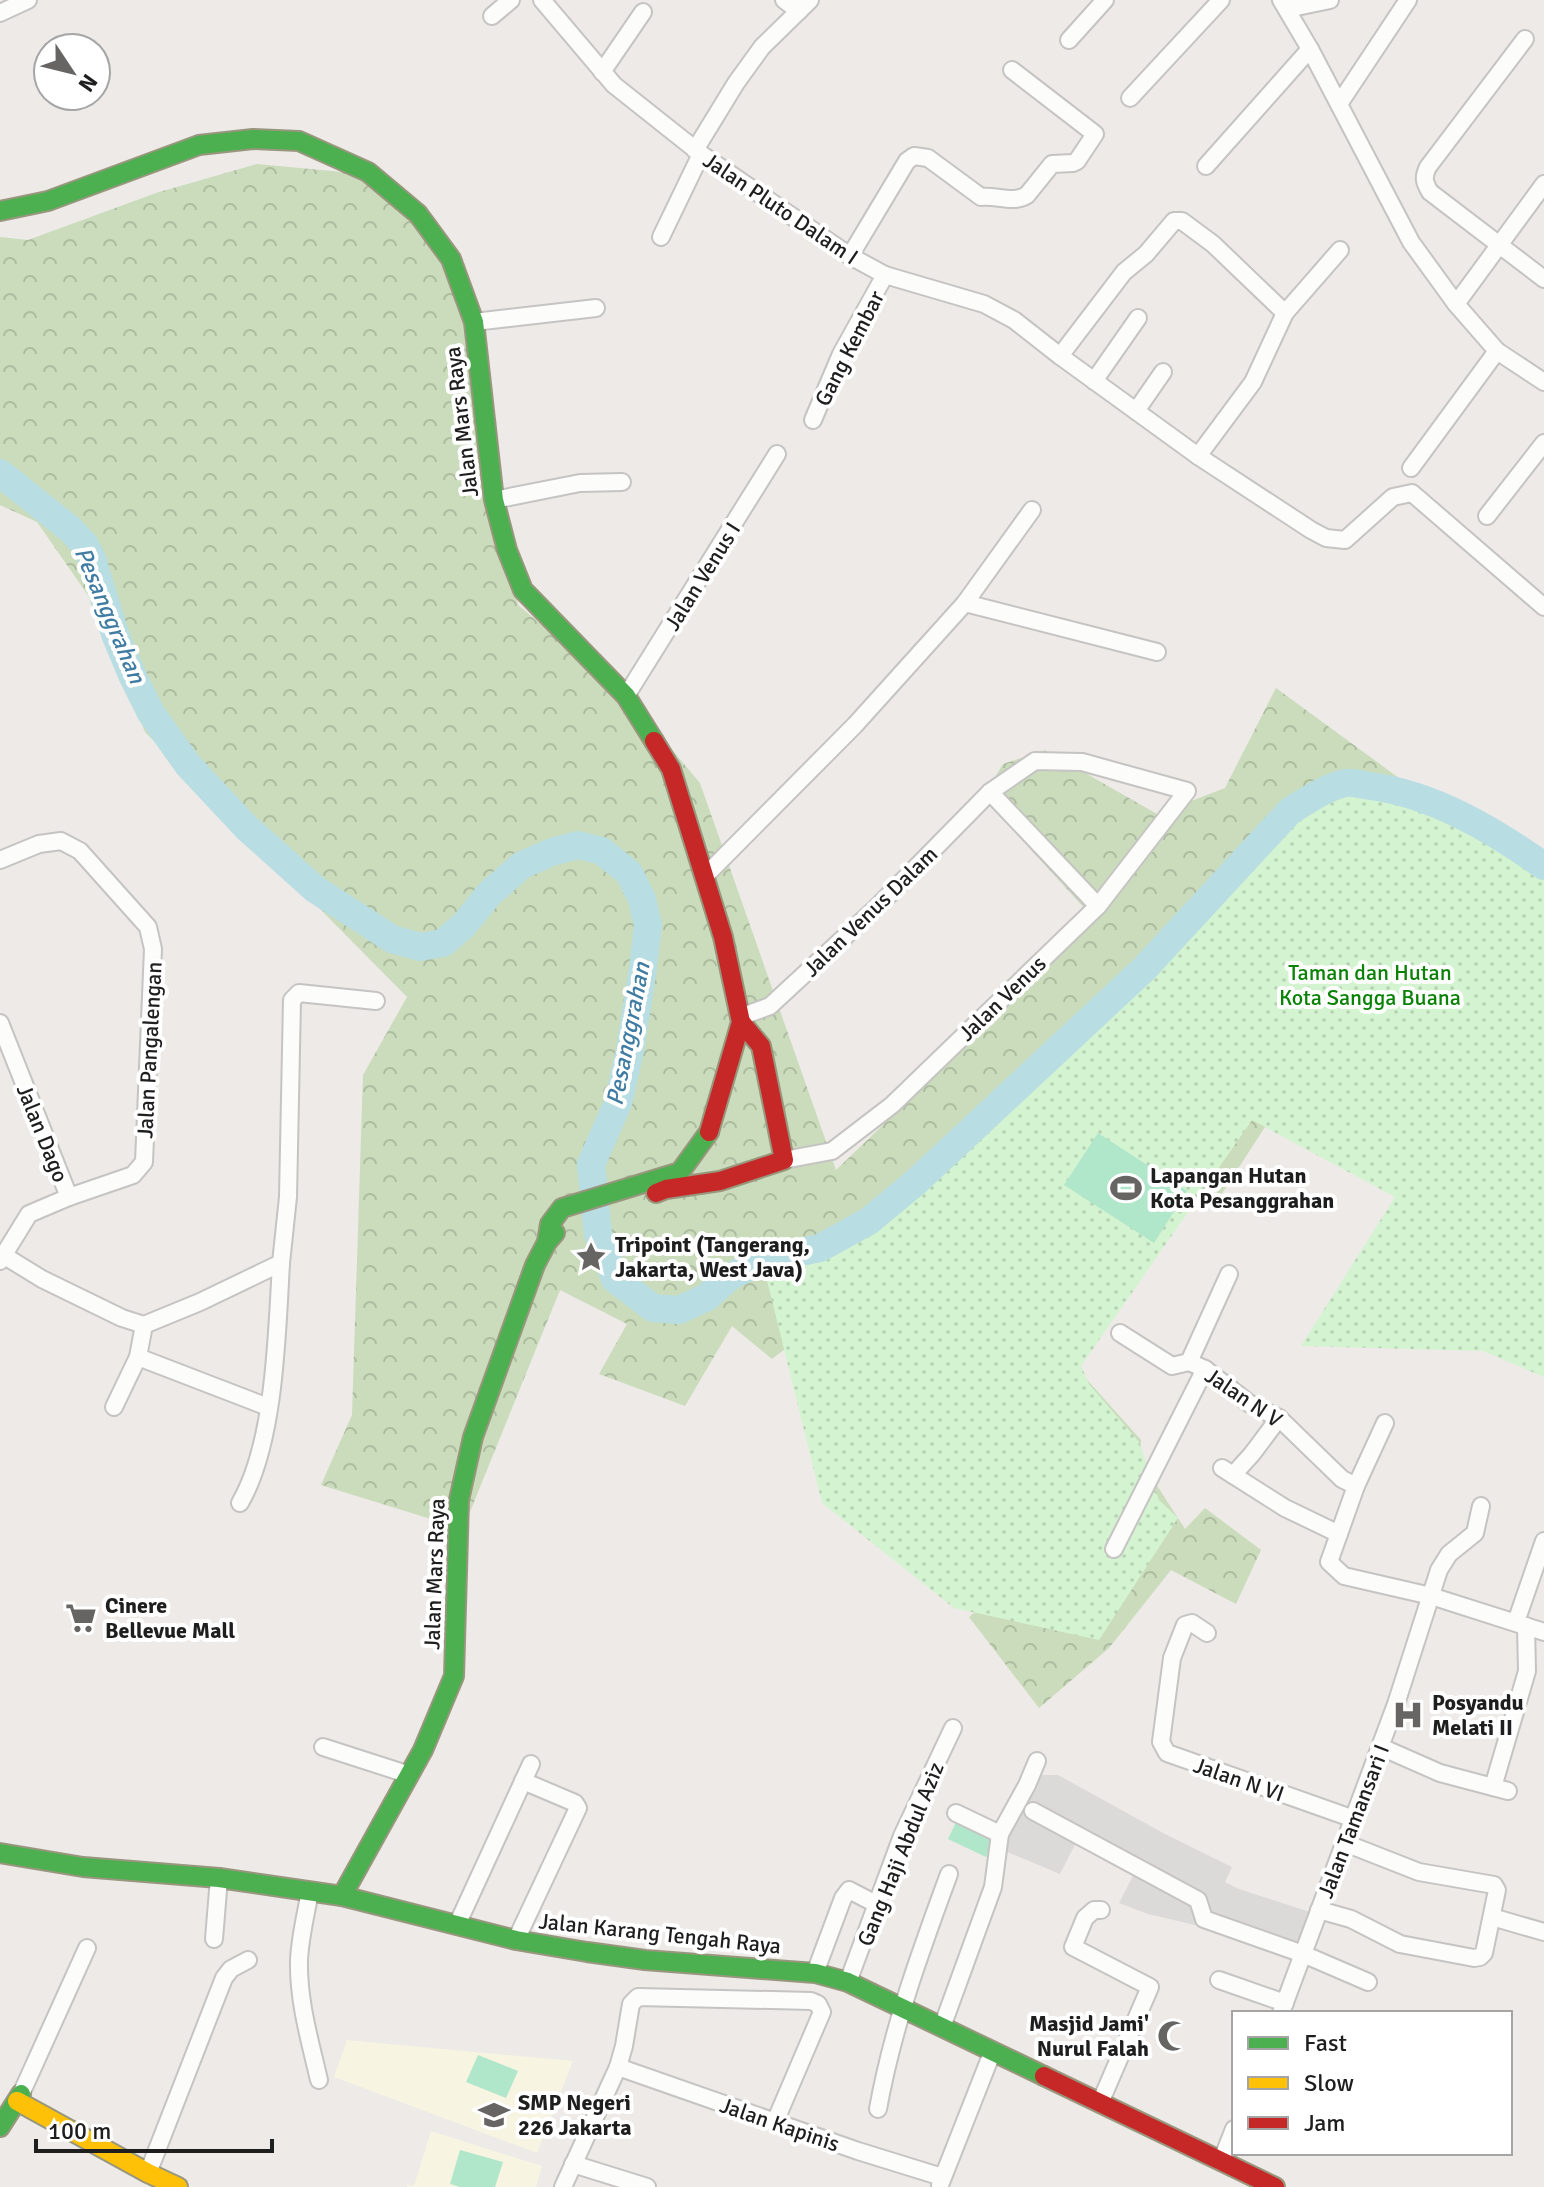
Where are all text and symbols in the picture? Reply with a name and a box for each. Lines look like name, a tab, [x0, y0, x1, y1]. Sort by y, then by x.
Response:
north arrow	[32, 32, 112, 112]
text: N	[73, 69, 103, 97]
street label: Jalan Pluto Dalam I	[698, 147, 863, 270]
street label: Gang Kembar	[809, 286, 890, 410]
street label: Jalan Mars Raya	[439, 345, 484, 499]
street label: Jalan Venus I	[659, 517, 746, 635]
water label: Pesanggrahan	[68, 542, 153, 689]
street label: Jalan Venus Dalam	[798, 840, 943, 982]
street label: Jalan Venus	[953, 950, 1052, 1047]
water label: Pesanggrahan	[599, 959, 657, 1108]
park label: Taman dan Hutan Kota Sangga Buana	[1279, 959, 1461, 1011]
street label: Jalan Pangalengan	[131, 961, 168, 1139]
street label: Jalan Dago	[11, 1080, 74, 1186]
place label: Lapangan Hutan Kota Pesanggrahan	[1150, 1162, 1334, 1214]
sports icon: Lapangan Hutan Kota Pesanggrahan	[1109, 1171, 1143, 1205]
place label: Tripoint (Tangerang, Jakarta, West Java)	[615, 1231, 810, 1283]
place icon: Tripoint (Tangerang, Jakarta, West Java)	[574, 1240, 608, 1274]
street label: Jalan N V	[1200, 1362, 1288, 1433]
street label: Jalan Mars Raya	[418, 1498, 451, 1650]
place label: Cinere Bellevue Mall	[105, 1592, 235, 1644]
supermarket icon: Cinere Bellevue Mall	[64, 1601, 98, 1635]
place label: Posyandu Melati II	[1432, 1689, 1524, 1741]
hospital icon: Posyandu Melati II	[1391, 1698, 1425, 1732]
street label: Jalan Tamansari I	[1312, 1740, 1395, 1902]
street label: Jalan N VI	[1190, 1751, 1288, 1808]
street label: Gang Haji Abdul Aziz	[851, 1758, 950, 1950]
street label: Jalan Karang Tengah Raya	[537, 1907, 782, 1960]
place label: Masjid Jami' Nurul Falah	[1029, 2010, 1149, 2062]
legend	[1232, 2011, 1512, 2155]
mosque icon: Masjid Jami' Nurul Falah	[1156, 2019, 1190, 2053]
text: Fast	[1304, 2028, 1347, 2058]
text: Slow	[1304, 2068, 1354, 2098]
place label: SMP Negeri 226 Jakarta	[518, 2089, 632, 2141]
street label: Jalan Kapinis	[717, 2091, 843, 2157]
school or university icon: SMP Negeri 226 Jakarta	[477, 2098, 511, 2132]
scale bar	[36, 2103, 272, 2153]
text: Jam	[1304, 2108, 1345, 2138]
text: 100 m	[48, 2116, 111, 2146]

